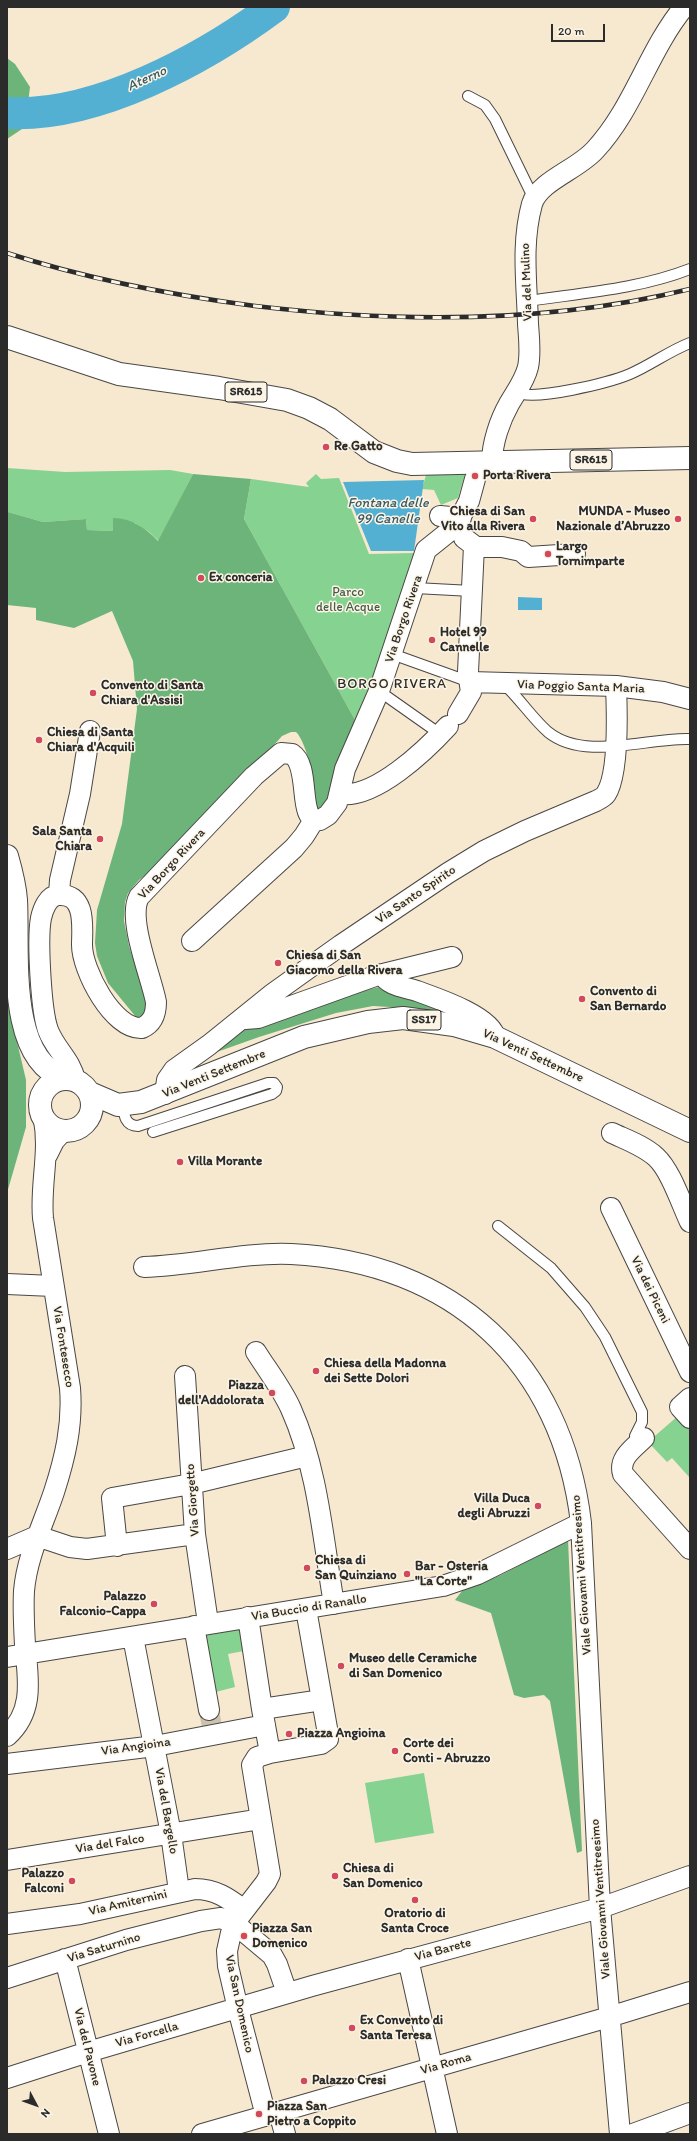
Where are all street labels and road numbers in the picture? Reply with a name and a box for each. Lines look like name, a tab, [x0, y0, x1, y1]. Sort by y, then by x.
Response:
street label: Via del Mulino	[518, 243, 536, 321]
road number: SR615	[225, 382, 267, 402]
road number: SR615	[570, 450, 612, 470]
street label: Via Borgo Rivera	[382, 573, 426, 665]
street label: Via Poggio Santa Maria	[517, 677, 645, 697]
street label: Via Borgo Rivera	[135, 825, 209, 903]
street label: Via Santo Spirito	[373, 862, 459, 928]
road number: SS17	[407, 1010, 441, 1030]
street label: Via Venti Settembre	[480, 1026, 586, 1086]
street label: Via Venti Settembre	[160, 1046, 268, 1102]
street label: Via dei Piceni	[627, 1254, 673, 1326]
street label: Via Fontesecco	[49, 1305, 77, 1389]
street label: Via Giorgetto	[183, 1463, 203, 1537]
street label: Viale Giovanni Ventitreesimo	[569, 1494, 595, 1656]
street label: Via Buccio di Ranallo	[250, 1591, 368, 1625]
street label: Via Angioina	[100, 1734, 172, 1760]
street label: Via del Bargello	[151, 1767, 181, 1855]
street label: Viale Giovanni Ventitreesimo	[588, 1818, 614, 1980]
street label: Via del Falco	[74, 1831, 146, 1857]
street label: Via Amiternini	[87, 1886, 169, 1920]
street label: Via Saturnino	[65, 1929, 143, 1967]
street label: Via Barete	[413, 1935, 473, 1965]
street label: Via San Domenico	[221, 1953, 257, 2055]
street label: Via del Pavone	[70, 2006, 104, 2088]
street label: Via Forcella	[114, 2019, 180, 2051]
street label: Via Roma	[419, 2049, 473, 2079]

